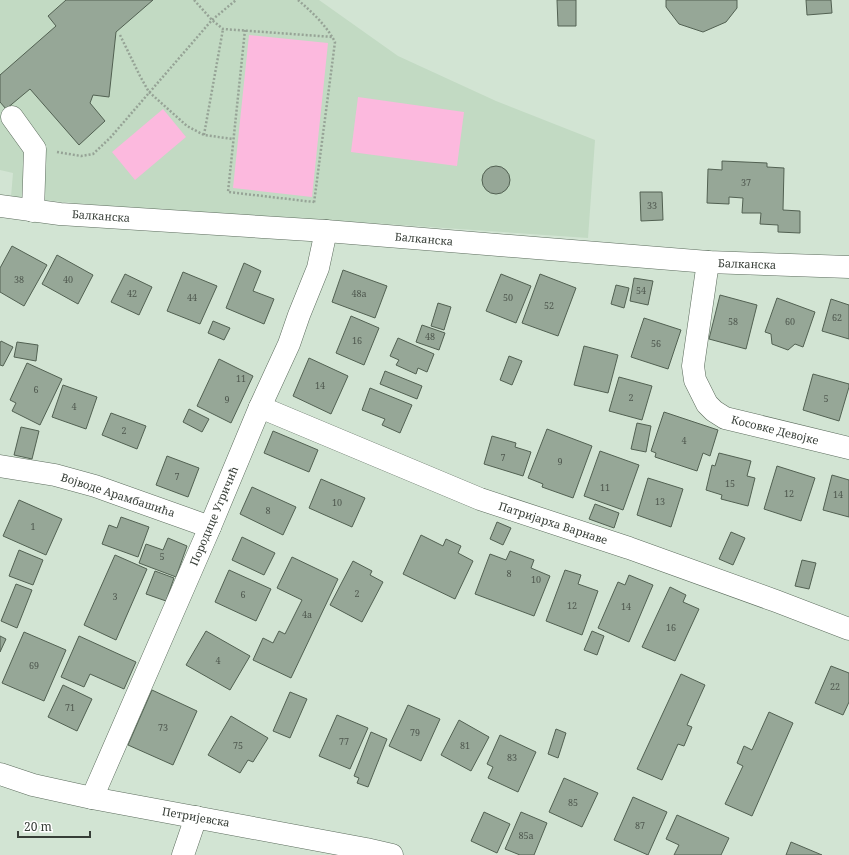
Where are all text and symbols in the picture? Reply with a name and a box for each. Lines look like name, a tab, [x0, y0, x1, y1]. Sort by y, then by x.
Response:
house number: 37	[741, 176, 751, 189]
house number: 33	[647, 199, 657, 212]
street label: Балканска	[71, 206, 131, 225]
street label: Балканска	[394, 228, 454, 249]
street label: Балканска	[718, 255, 776, 272]
house number: 38	[14, 273, 24, 286]
house number: 40	[63, 273, 73, 286]
house number: 54	[636, 284, 646, 297]
house number: 42	[127, 287, 137, 300]
house number: 48a	[351, 287, 367, 300]
house number: 44	[187, 291, 197, 304]
house number: 50	[503, 291, 513, 304]
house number: 52	[544, 299, 554, 312]
house number: 62	[832, 311, 842, 324]
house number: 58	[728, 315, 738, 328]
house number: 60	[785, 315, 795, 328]
house number: 48	[425, 330, 435, 343]
house number: 16	[352, 334, 362, 347]
house number: 56	[651, 337, 661, 350]
house number: 11	[236, 372, 246, 385]
house number: 14	[315, 379, 325, 392]
house number: 6	[33, 383, 39, 396]
house number: 2	[628, 391, 634, 404]
house number: 5	[823, 392, 829, 405]
house number: 9	[224, 393, 230, 406]
house number: 4	[71, 400, 77, 413]
street label: Косовке Девојке	[730, 411, 821, 448]
house number: 2	[121, 424, 127, 437]
house number: 4	[681, 434, 687, 447]
house number: 7	[500, 451, 506, 464]
house number: 9	[557, 455, 563, 468]
street label: Породице Угричић	[186, 464, 241, 568]
street label: Војводе Арамбашића	[59, 469, 177, 520]
house number: 7	[174, 470, 180, 483]
house number: 15	[725, 477, 735, 490]
house number: 11	[600, 481, 610, 494]
house number: 12	[784, 487, 794, 500]
house number: 14	[833, 488, 843, 501]
house number: 13	[655, 495, 665, 508]
house number: 10	[332, 496, 342, 509]
street label: Патријарха Варнаве	[497, 498, 610, 547]
house number: 8	[265, 504, 271, 517]
house number: 1	[30, 520, 36, 533]
house number: 5	[159, 550, 165, 563]
house number: 8	[506, 567, 512, 580]
house number: 10	[531, 573, 541, 586]
house number: 2	[354, 587, 360, 600]
house number: 6	[240, 588, 246, 601]
house number: 3	[112, 590, 118, 603]
house number: 12	[567, 599, 577, 612]
house number: 14	[621, 600, 631, 613]
house number: 4a	[302, 608, 312, 621]
house number: 16	[666, 621, 676, 634]
house number: 4	[215, 654, 221, 667]
house number: 69	[29, 659, 39, 672]
house number: 22	[830, 680, 840, 693]
house number: 71	[65, 701, 75, 714]
house number: 73	[158, 721, 168, 734]
house number: 79	[410, 726, 420, 739]
house number: 77	[339, 735, 349, 748]
house number: 75	[233, 739, 243, 752]
house number: 81	[460, 739, 470, 752]
house number: 83	[507, 751, 517, 764]
house number: 85	[568, 796, 578, 809]
street label: Петријевска	[161, 803, 231, 830]
scale bar	[18, 813, 90, 839]
text: 20 m	[24, 818, 52, 835]
house number: 87	[635, 819, 645, 832]
house number: 85a	[518, 829, 534, 842]

